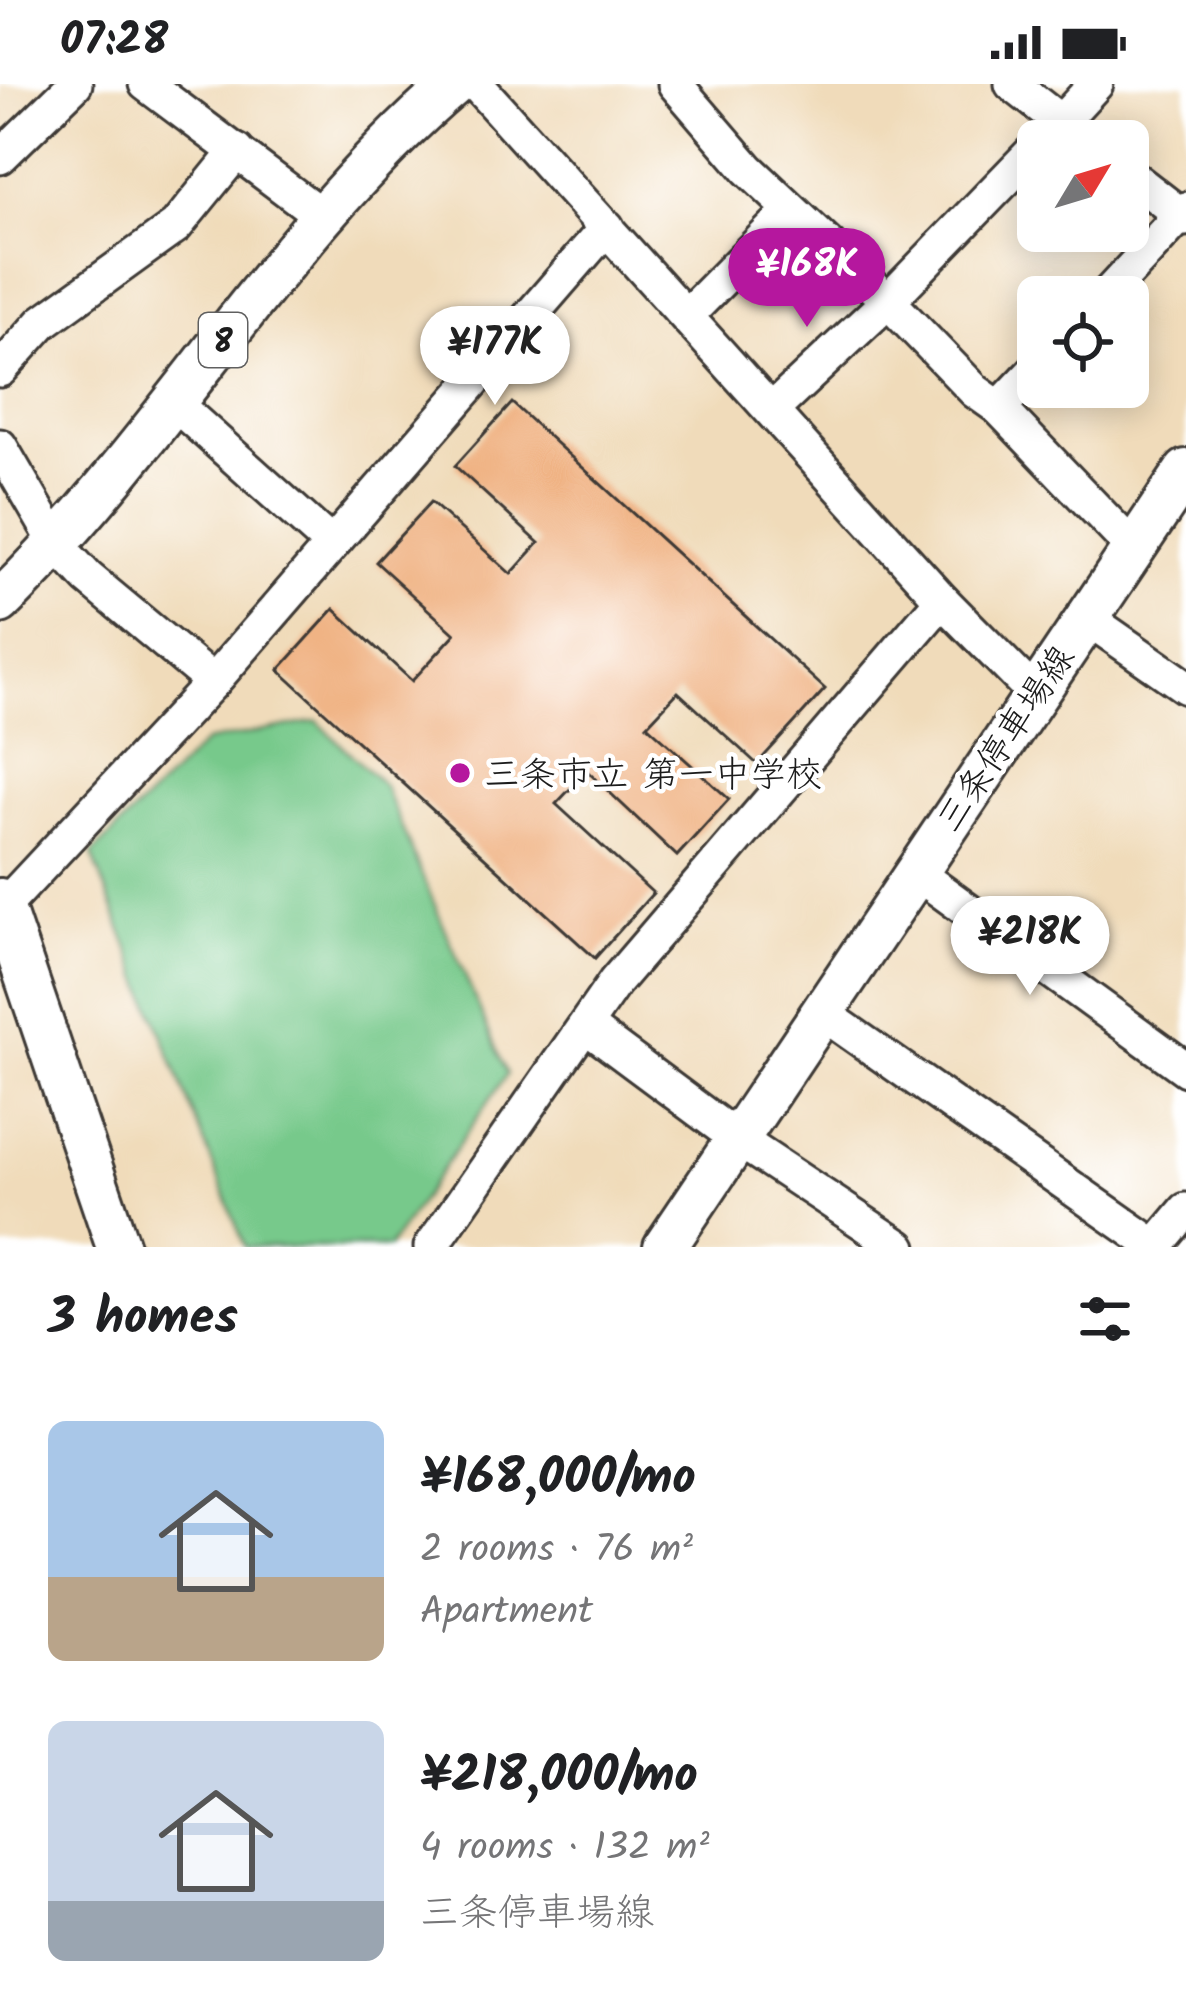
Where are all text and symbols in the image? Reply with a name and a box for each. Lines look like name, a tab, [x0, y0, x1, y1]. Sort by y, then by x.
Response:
text: 07:28	[60, 6, 168, 78]
north arrow	[1017, 120, 1149, 252]
map controls	[1017, 120, 1149, 408]
pin: ¥168K	[723, 228, 891, 330]
text: ¥168K	[755, 236, 859, 298]
button: locate	[1017, 276, 1149, 408]
pin: ¥177K	[411, 306, 579, 408]
road number: 8	[199, 313, 247, 367]
text: ¥177K	[447, 314, 543, 376]
street label: 三条停車場線	[923, 634, 1091, 845]
place label: 三条市立 第一中学校	[484, 748, 822, 805]
marker: 三条市立 第一中学校	[447, 760, 473, 786]
pin: ¥218K	[946, 896, 1114, 998]
text: ¥218K	[978, 904, 1083, 966]
text: 3 homes	[48, 1279, 238, 1360]
icon: filters	[1072, 1286, 1138, 1352]
text: ¥168,000/mo	[420, 1439, 696, 1520]
icon: home	[144, 1469, 288, 1613]
text: 2 rooms · 76 m²	[420, 1520, 693, 1582]
text: Apartment	[420, 1582, 593, 1644]
text: ¥218,000/mo	[420, 1737, 698, 1818]
icon: home	[144, 1769, 288, 1913]
text: 4 rooms · 132 m²	[420, 1818, 709, 1880]
text: 三条停車場線	[420, 1884, 654, 1946]

